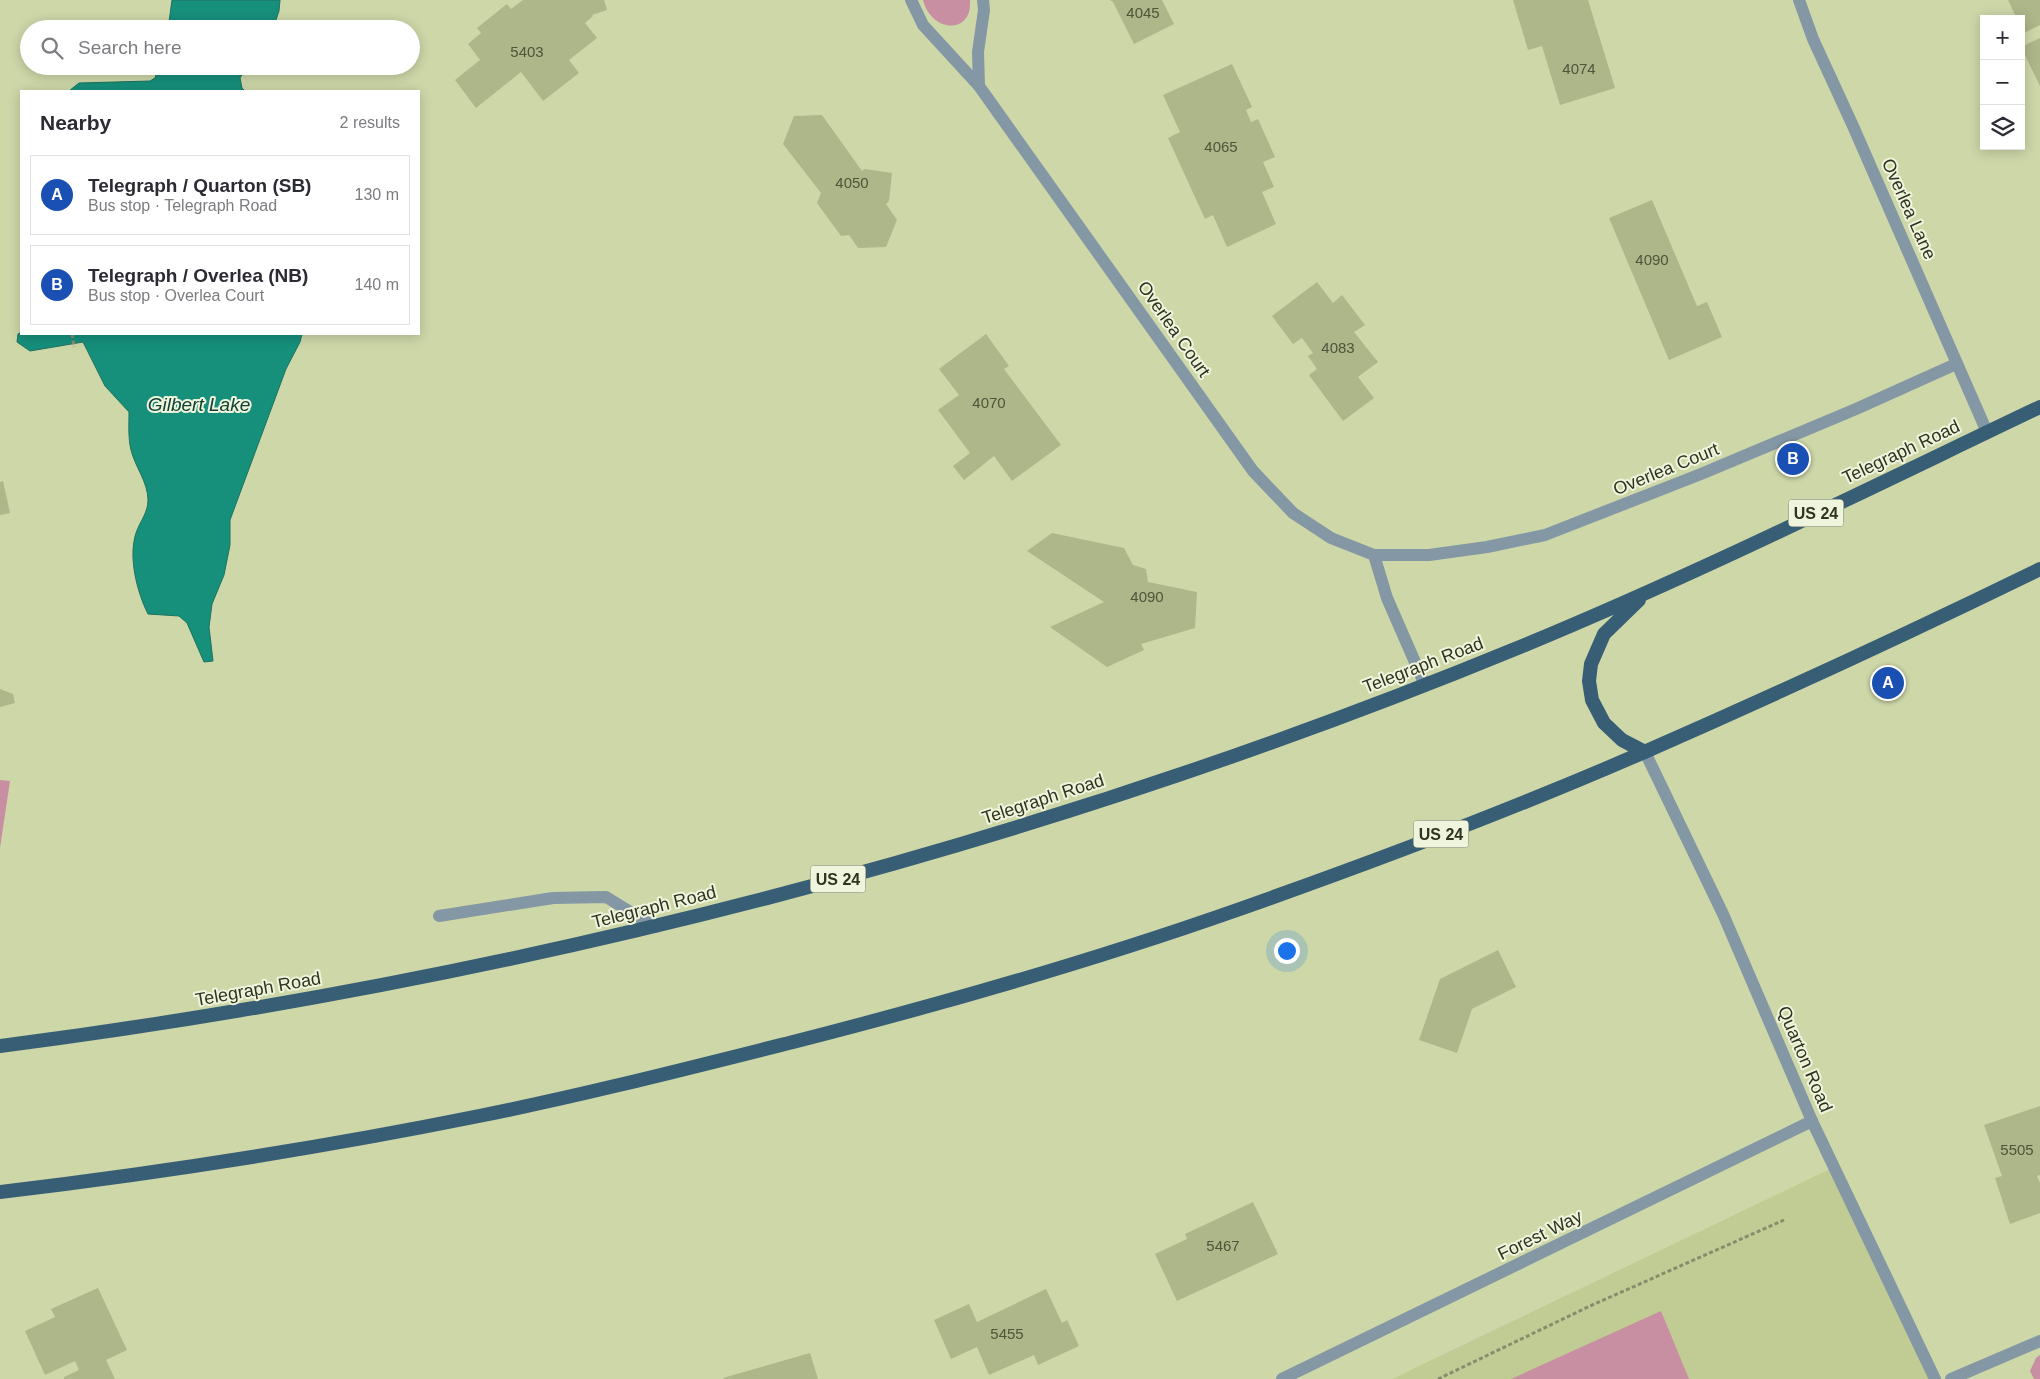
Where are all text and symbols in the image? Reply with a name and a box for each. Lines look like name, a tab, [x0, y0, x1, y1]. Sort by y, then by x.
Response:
house number: 4045	[1126, 4, 1160, 21]
map controls	[1980, 15, 2025, 150]
button: +	[1980, 15, 2025, 60]
search box	[20, 20, 420, 75]
icon: search	[38, 34, 66, 62]
text: Search here	[78, 37, 182, 58]
house number: 5403	[510, 43, 544, 60]
house number: 4074	[1562, 60, 1596, 77]
button: −	[1980, 60, 2025, 105]
button: layers	[1980, 105, 2025, 150]
text: Nearby	[40, 111, 111, 134]
text: 2 results	[340, 114, 400, 131]
house number: 4065	[1204, 138, 1238, 155]
street label: Overlea Lane	[1878, 156, 1940, 262]
house number: 4050	[835, 174, 869, 191]
text: Telegraph / Quarton (SB)	[88, 175, 311, 196]
text: A	[51, 186, 63, 203]
text: 130 m	[355, 186, 399, 203]
text: Bus stop · Telegraph Road	[88, 197, 277, 214]
house number: 4090	[1635, 251, 1669, 268]
text: Telegraph / Overlea (NB)	[88, 265, 308, 286]
text: B	[51, 276, 63, 293]
text: 140 m	[355, 276, 399, 293]
street label: Overlea Court	[1134, 277, 1214, 381]
text: Bus stop · Overlea Court	[88, 287, 264, 304]
house number: 4083	[1321, 339, 1355, 356]
water label: Gilbert Lake	[148, 394, 250, 415]
house number: 4070	[972, 394, 1006, 411]
street label: Telegraph Road	[1839, 416, 1963, 488]
street label: Overlea Court	[1610, 439, 1722, 499]
pin: B	[1777, 440, 1809, 478]
road number: US 24	[1788, 499, 1844, 526]
house number: 4090	[1130, 588, 1164, 605]
street label: Telegraph Road	[1360, 633, 1486, 697]
pin: A	[1872, 664, 1904, 702]
street label: Telegraph Road	[979, 770, 1107, 828]
road number: US 24	[1414, 821, 1468, 848]
road number: US 24	[810, 866, 866, 892]
street label: Telegraph Road	[590, 882, 718, 932]
your location	[1274, 938, 1300, 964]
street label: Telegraph Road	[194, 968, 322, 1010]
street label: Quarton Road	[1774, 1003, 1836, 1115]
house number: 5505	[2000, 1141, 2034, 1158]
street label: Forest Way	[1495, 1206, 1585, 1264]
house number: 5467	[1206, 1237, 1240, 1254]
house number: 5455	[990, 1325, 1024, 1342]

